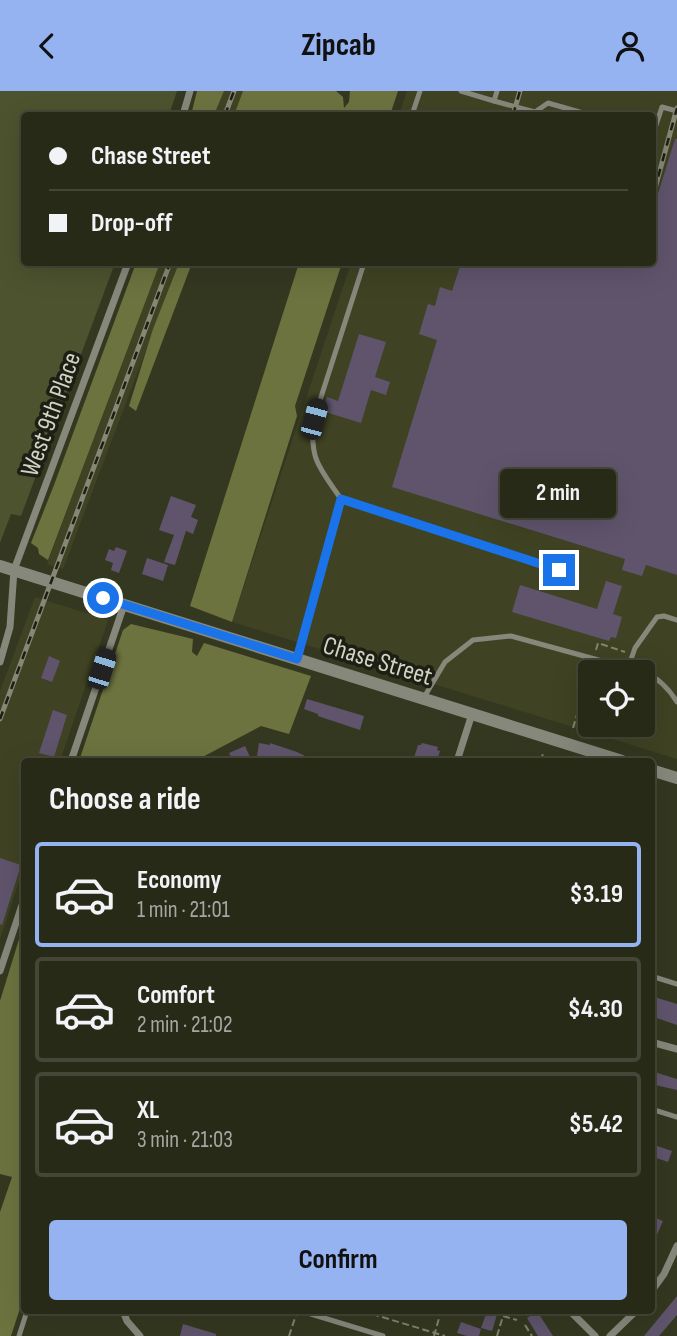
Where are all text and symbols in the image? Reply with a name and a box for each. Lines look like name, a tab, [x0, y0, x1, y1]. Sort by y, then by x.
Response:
text: Zipcab	[301, 26, 376, 65]
icon: back	[28, 27, 66, 65]
icon: person	[611, 27, 649, 65]
text: Chase Street	[91, 141, 211, 172]
text: Drop-off	[91, 208, 172, 239]
street label: West 9th Place	[15, 348, 88, 481]
car	[299, 396, 330, 442]
callout: 2 min	[501, 469, 617, 517]
text: 2 min	[536, 479, 580, 507]
route end	[543, 554, 575, 586]
route start	[87, 582, 119, 614]
street label: Chase Street	[319, 630, 436, 693]
car	[86, 646, 119, 692]
map controls	[578, 660, 655, 737]
button: locate	[578, 660, 655, 737]
text: Choose a ride	[49, 780, 201, 819]
icon: car	[53, 863, 116, 926]
text: Economy	[137, 865, 221, 896]
text: $3.19	[569, 879, 623, 910]
text: 1 min · 21:01	[137, 896, 230, 924]
icon: car	[53, 978, 116, 1041]
text: Comfort	[137, 980, 215, 1011]
text: $4.30	[568, 994, 623, 1025]
text: 2 min · 21:02	[137, 1011, 233, 1039]
icon: car	[53, 1093, 116, 1156]
text: XL	[137, 1095, 159, 1126]
text: $5.42	[569, 1109, 623, 1140]
text: 3 min · 21:03	[137, 1126, 233, 1154]
button: Confirm	[49, 1220, 627, 1300]

